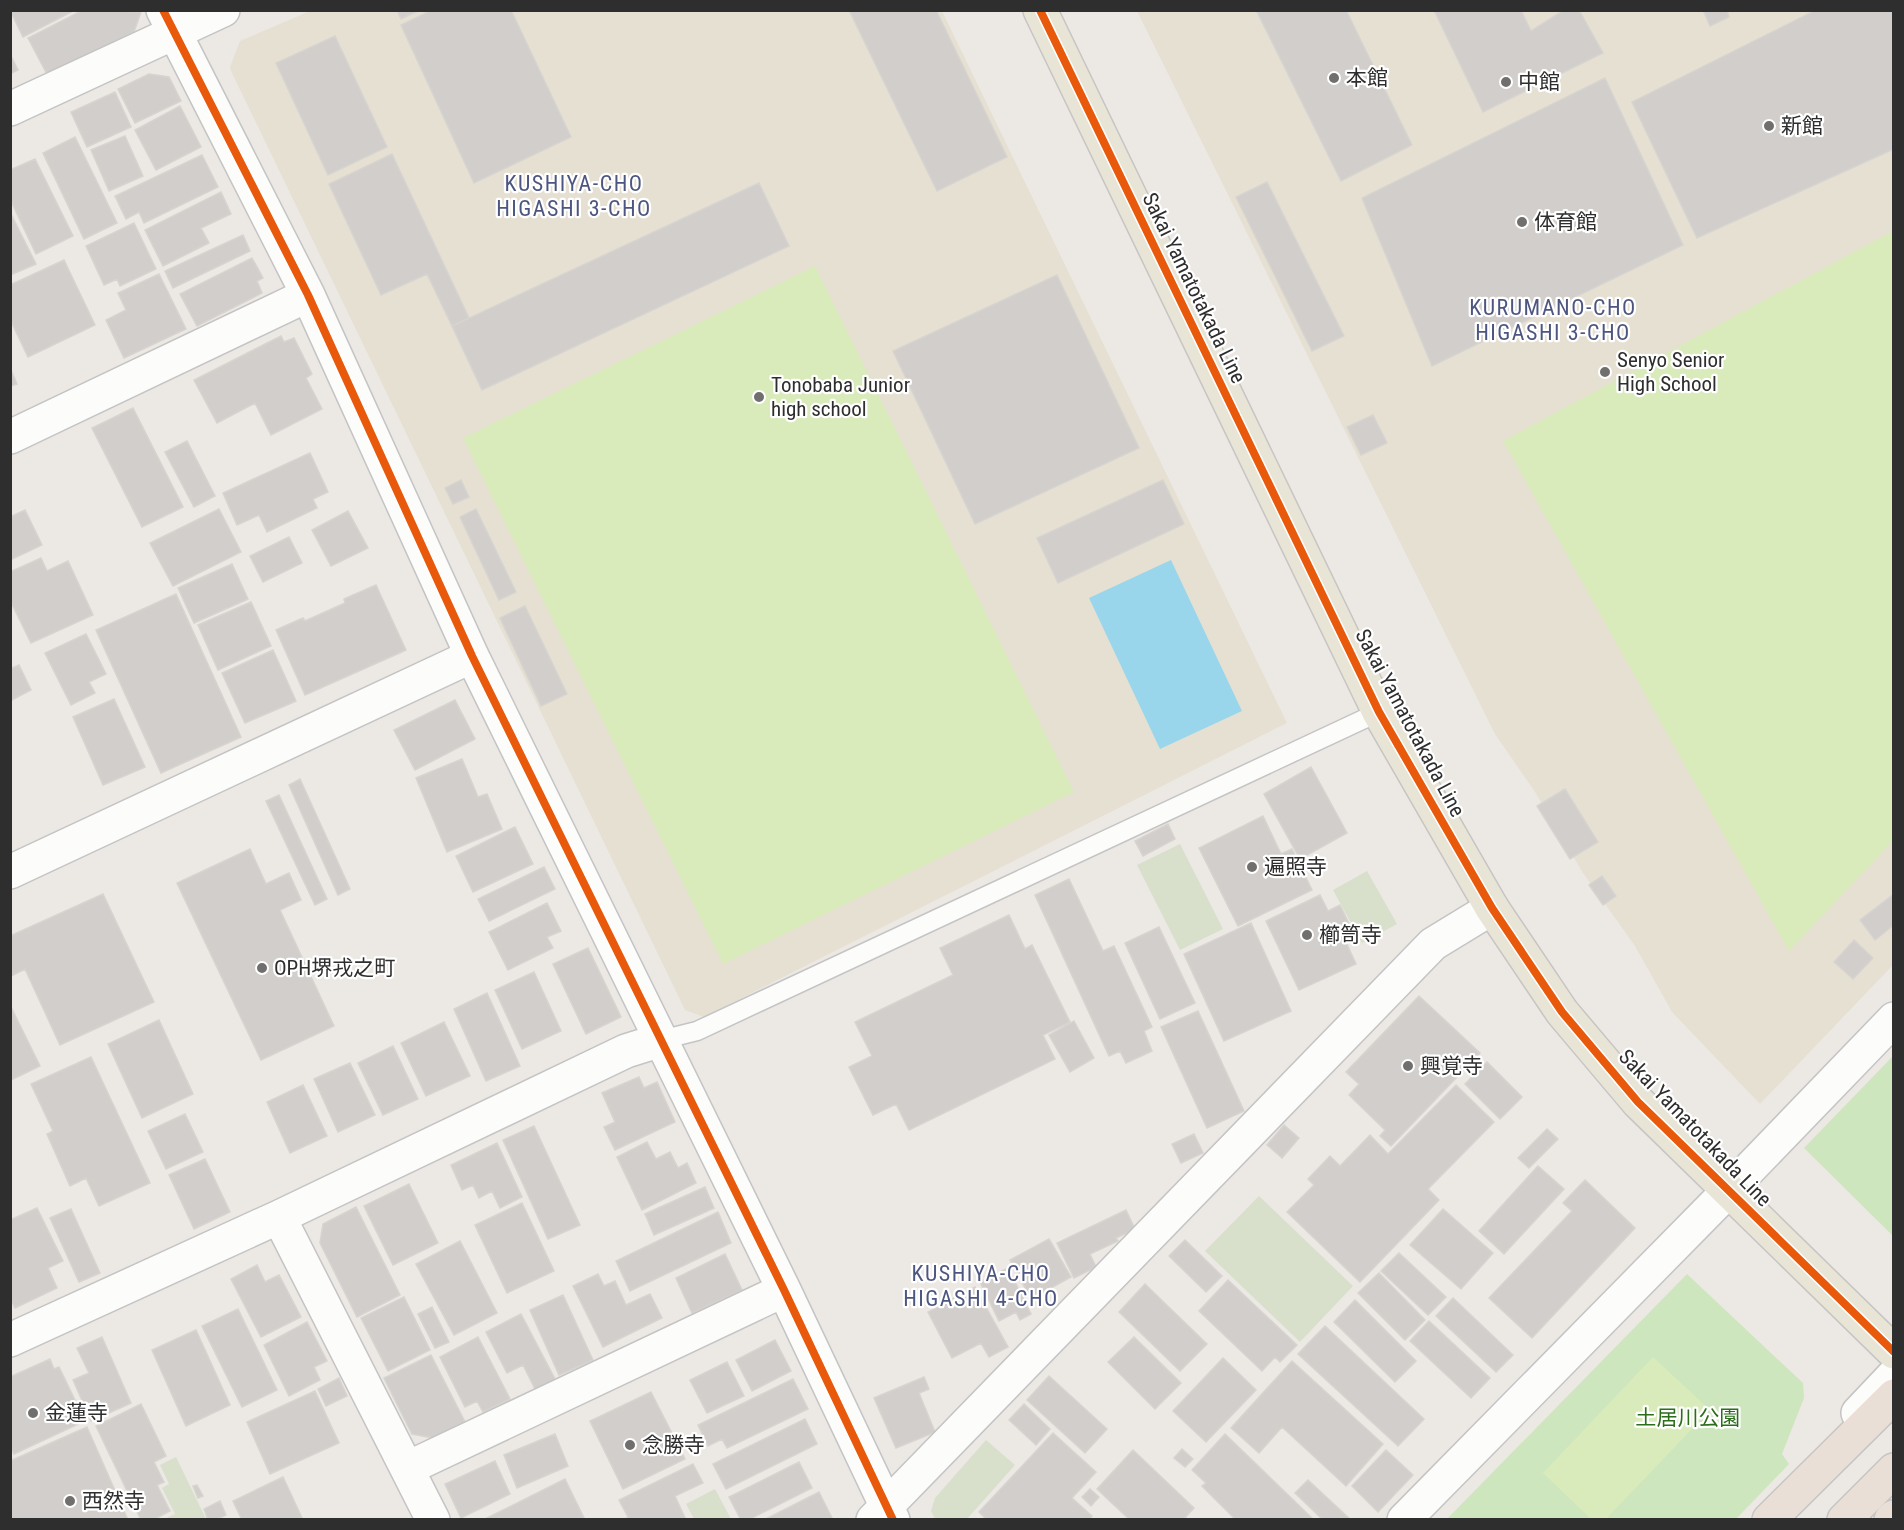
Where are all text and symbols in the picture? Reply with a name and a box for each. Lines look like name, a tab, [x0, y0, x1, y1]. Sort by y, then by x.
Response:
place label: 本館	[1346, 66, 1388, 90]
place label: 中館	[1518, 70, 1560, 94]
marker: 本館	[1327, 71, 1341, 85]
marker: 中館	[1499, 75, 1513, 89]
place label: 新館	[1781, 114, 1823, 138]
marker: 新館	[1762, 119, 1776, 133]
district label: KUSHIYA-CHO HIGASHI 3-CHO	[496, 171, 652, 221]
street label: Sakai Yamatotakada Line	[1137, 189, 1251, 387]
place label: 体育館	[1534, 210, 1597, 234]
marker: 体育館	[1515, 215, 1529, 229]
district label: KURUMANO-CHO HIGASHI 3-CHO	[1469, 295, 1637, 345]
place label: Senyo Senior High School	[1617, 348, 1725, 396]
marker: Senyo Senior High School	[1598, 365, 1612, 379]
place label: Tonobaba Junior high school	[771, 373, 910, 421]
marker: Tonobaba Junior high school	[752, 390, 766, 404]
street label: Sakai Yamatotakada Line	[1350, 625, 1470, 821]
place label: 遍照寺	[1264, 855, 1327, 879]
marker: 遍照寺	[1245, 860, 1259, 874]
place label: 櫛笥寺	[1319, 923, 1382, 947]
marker: 櫛笥寺	[1300, 928, 1314, 942]
place label: OPH堺戎之町	[274, 956, 395, 980]
marker: OPH堺戎之町	[255, 961, 269, 975]
street label: Sakai Yamatotakada Line	[1614, 1045, 1776, 1212]
place label: 興覚寺	[1420, 1054, 1483, 1078]
marker: 興覚寺	[1401, 1059, 1415, 1073]
district label: KUSHIYA-CHO HIGASHI 4-CHO	[903, 1261, 1059, 1311]
place label: 金蓮寺	[45, 1401, 108, 1425]
marker: 金蓮寺	[26, 1406, 40, 1420]
park label: 土居川公園	[1636, 1406, 1741, 1430]
place label: 念勝寺	[642, 1433, 705, 1457]
marker: 念勝寺	[623, 1438, 637, 1452]
place label: 西然寺	[82, 1489, 145, 1513]
marker: 西然寺	[63, 1494, 77, 1508]

